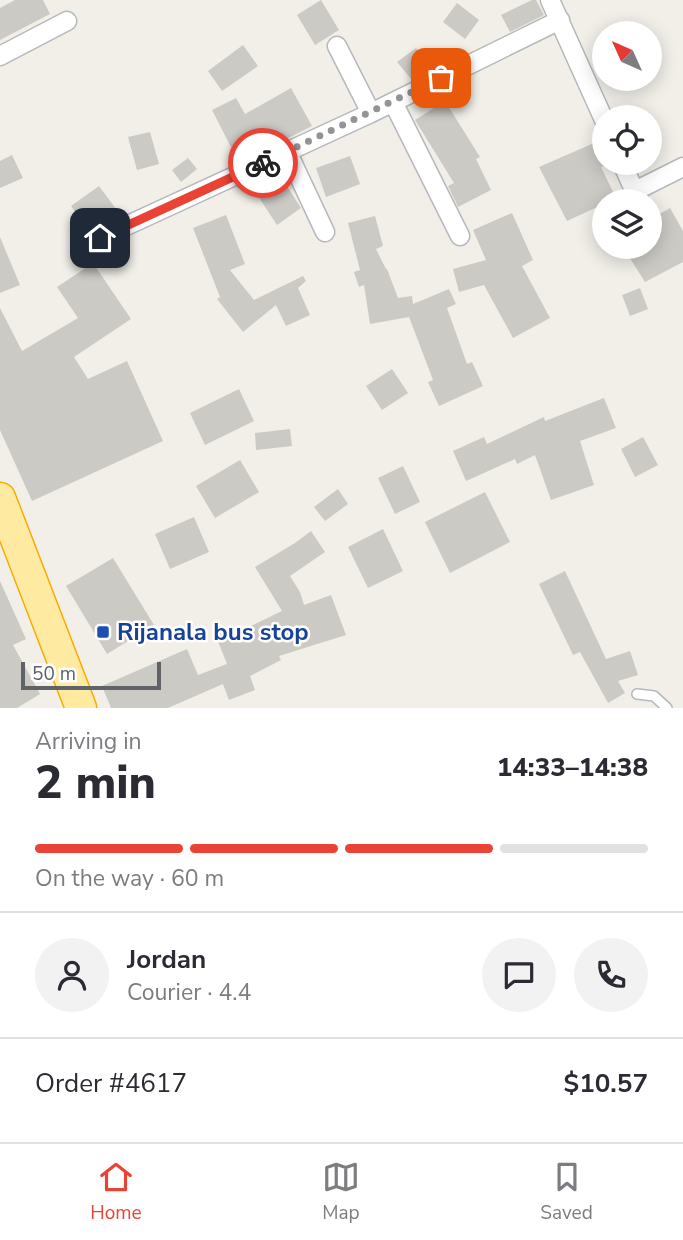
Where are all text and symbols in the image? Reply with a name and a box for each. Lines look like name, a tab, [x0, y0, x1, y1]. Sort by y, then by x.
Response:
north arrow	[592, 21, 662, 91]
map controls	[592, 21, 662, 259]
pin	[411, 48, 471, 108]
icon: bag	[422, 59, 460, 97]
button: locate	[592, 105, 662, 175]
courier	[228, 128, 298, 198]
icon: bike	[244, 144, 282, 182]
button: layers	[592, 189, 662, 259]
pin	[70, 208, 130, 268]
icon: home	[81, 219, 119, 257]
place label: Rijanala bus stop	[117, 616, 309, 648]
marker: Rijanala bus stop	[95, 624, 111, 640]
scale bar	[21, 659, 161, 691]
text: 50 m	[32, 661, 76, 687]
text: Arriving in	[35, 726, 142, 757]
text: 14:33–14:38	[497, 750, 648, 785]
text: 2 min	[35, 751, 156, 814]
text: On the way · 60 m	[35, 863, 224, 894]
button: person	[35, 938, 109, 1012]
button: chat	[482, 938, 556, 1012]
button: phone	[574, 938, 648, 1012]
text: Jordan	[127, 942, 206, 977]
text: Courier · 4.4	[127, 977, 251, 1008]
text: Order #4617	[35, 1066, 187, 1101]
text: $10.57	[564, 1066, 648, 1101]
tab: Home	[90, 1158, 142, 1226]
tab: Map	[322, 1158, 360, 1226]
tab: Saved	[540, 1158, 593, 1226]

